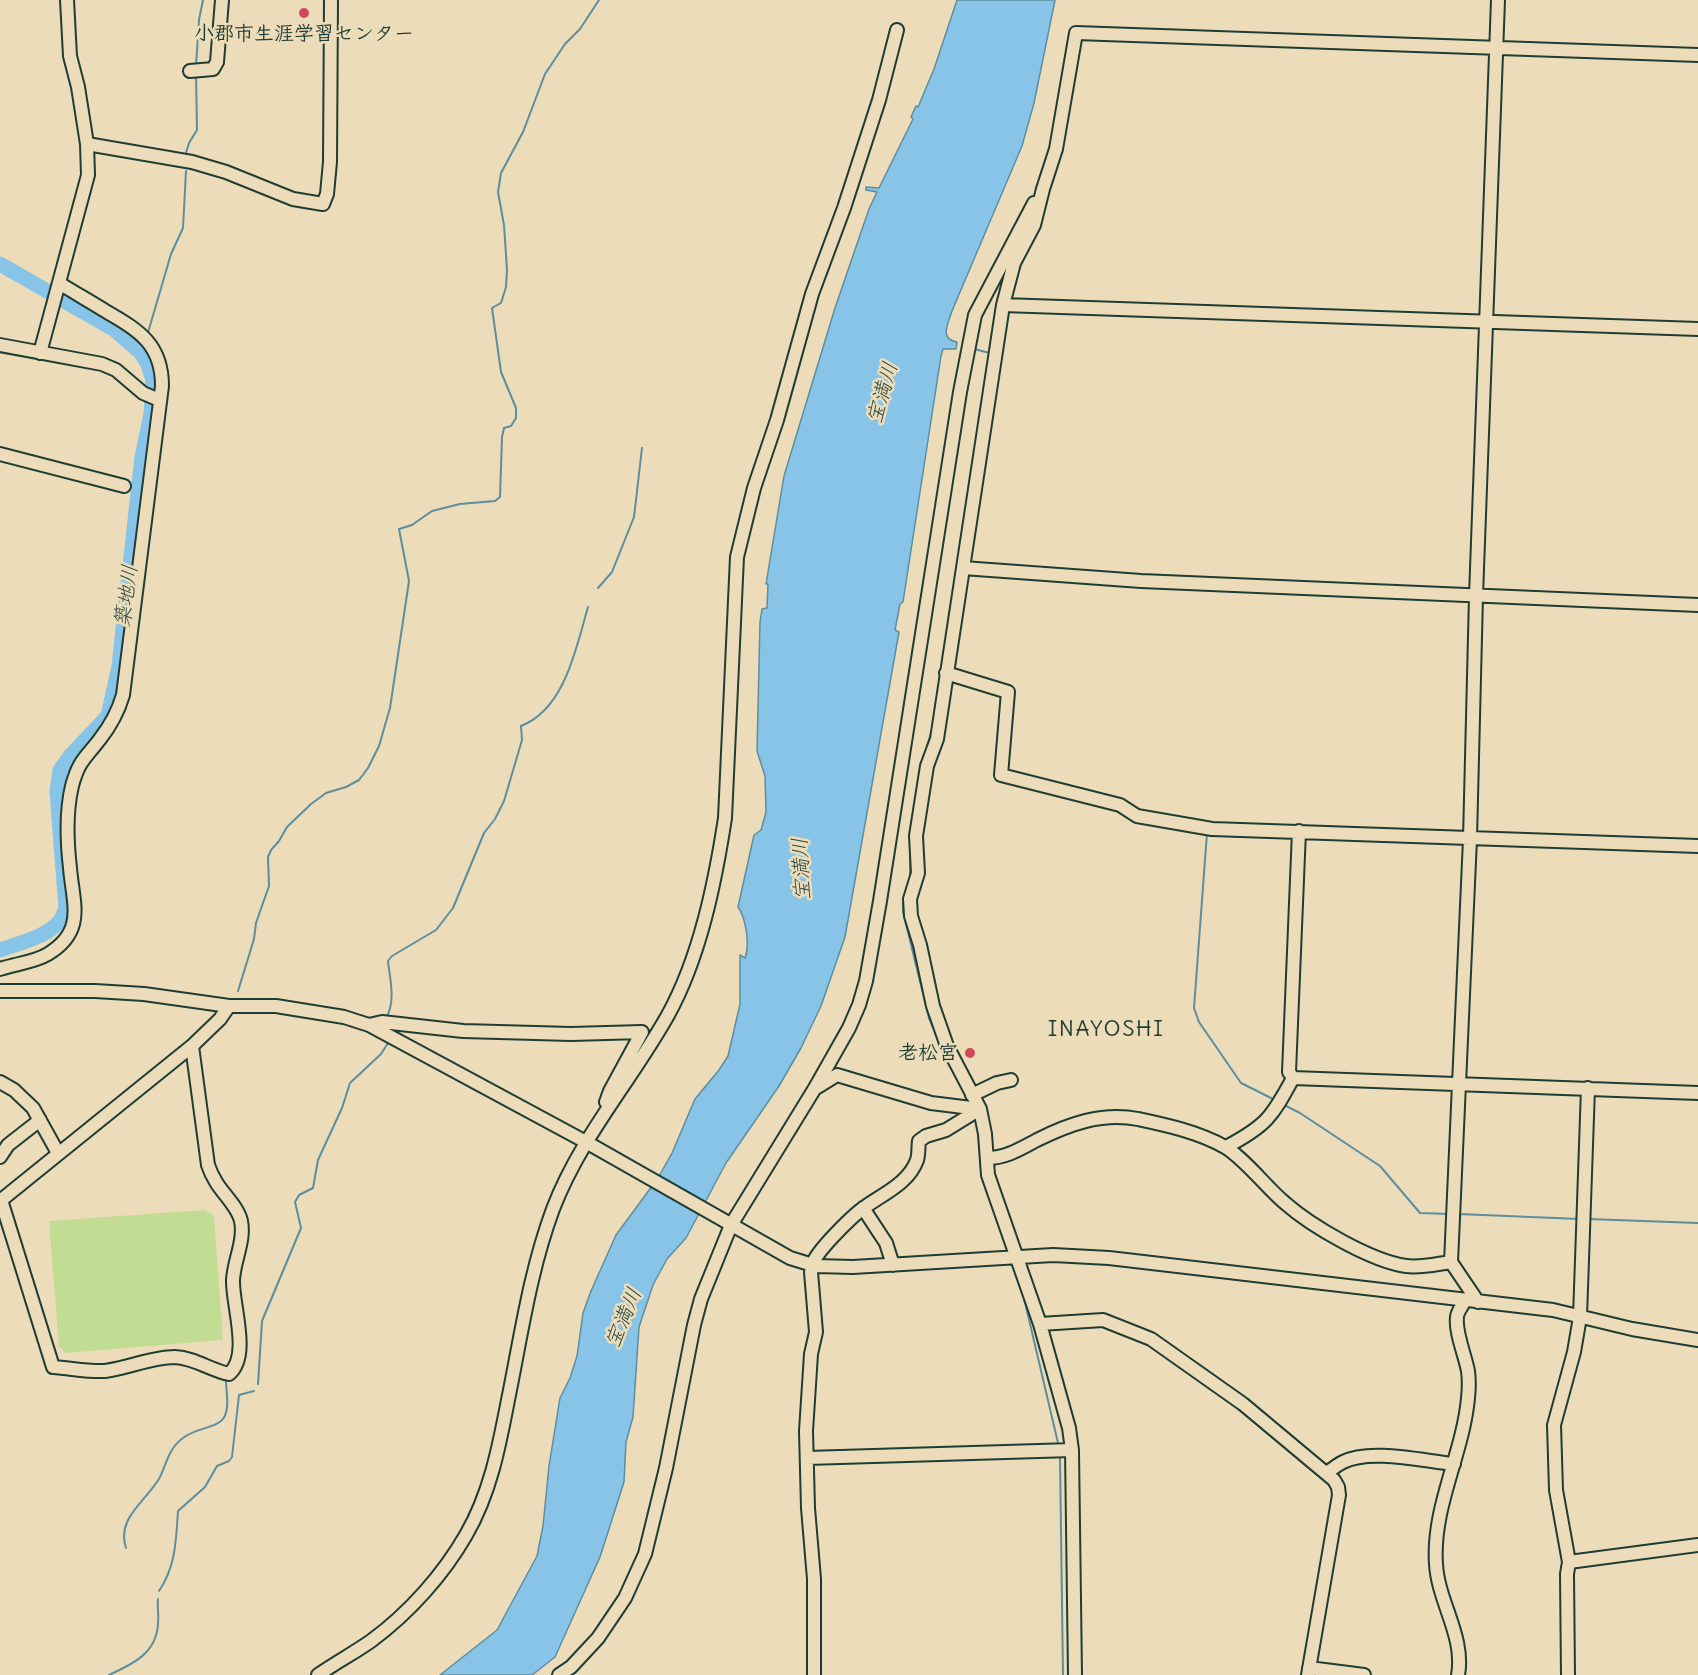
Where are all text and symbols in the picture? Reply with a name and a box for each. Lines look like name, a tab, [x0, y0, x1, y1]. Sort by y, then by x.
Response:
marker: 小郡市生涯学習センター	[297, 6, 311, 20]
place label: 小郡市生涯学習センター	[194, 22, 414, 46]
water label: 宝満川	[862, 359, 904, 427]
water label: 築地川	[111, 563, 143, 629]
water label: 宝満川	[788, 837, 816, 901]
district label: INAYOSHI	[1048, 1017, 1164, 1043]
place label: 老松宮	[898, 1041, 958, 1065]
marker: 老松宮	[963, 1046, 977, 1060]
water label: 宝満川	[600, 1284, 648, 1352]

